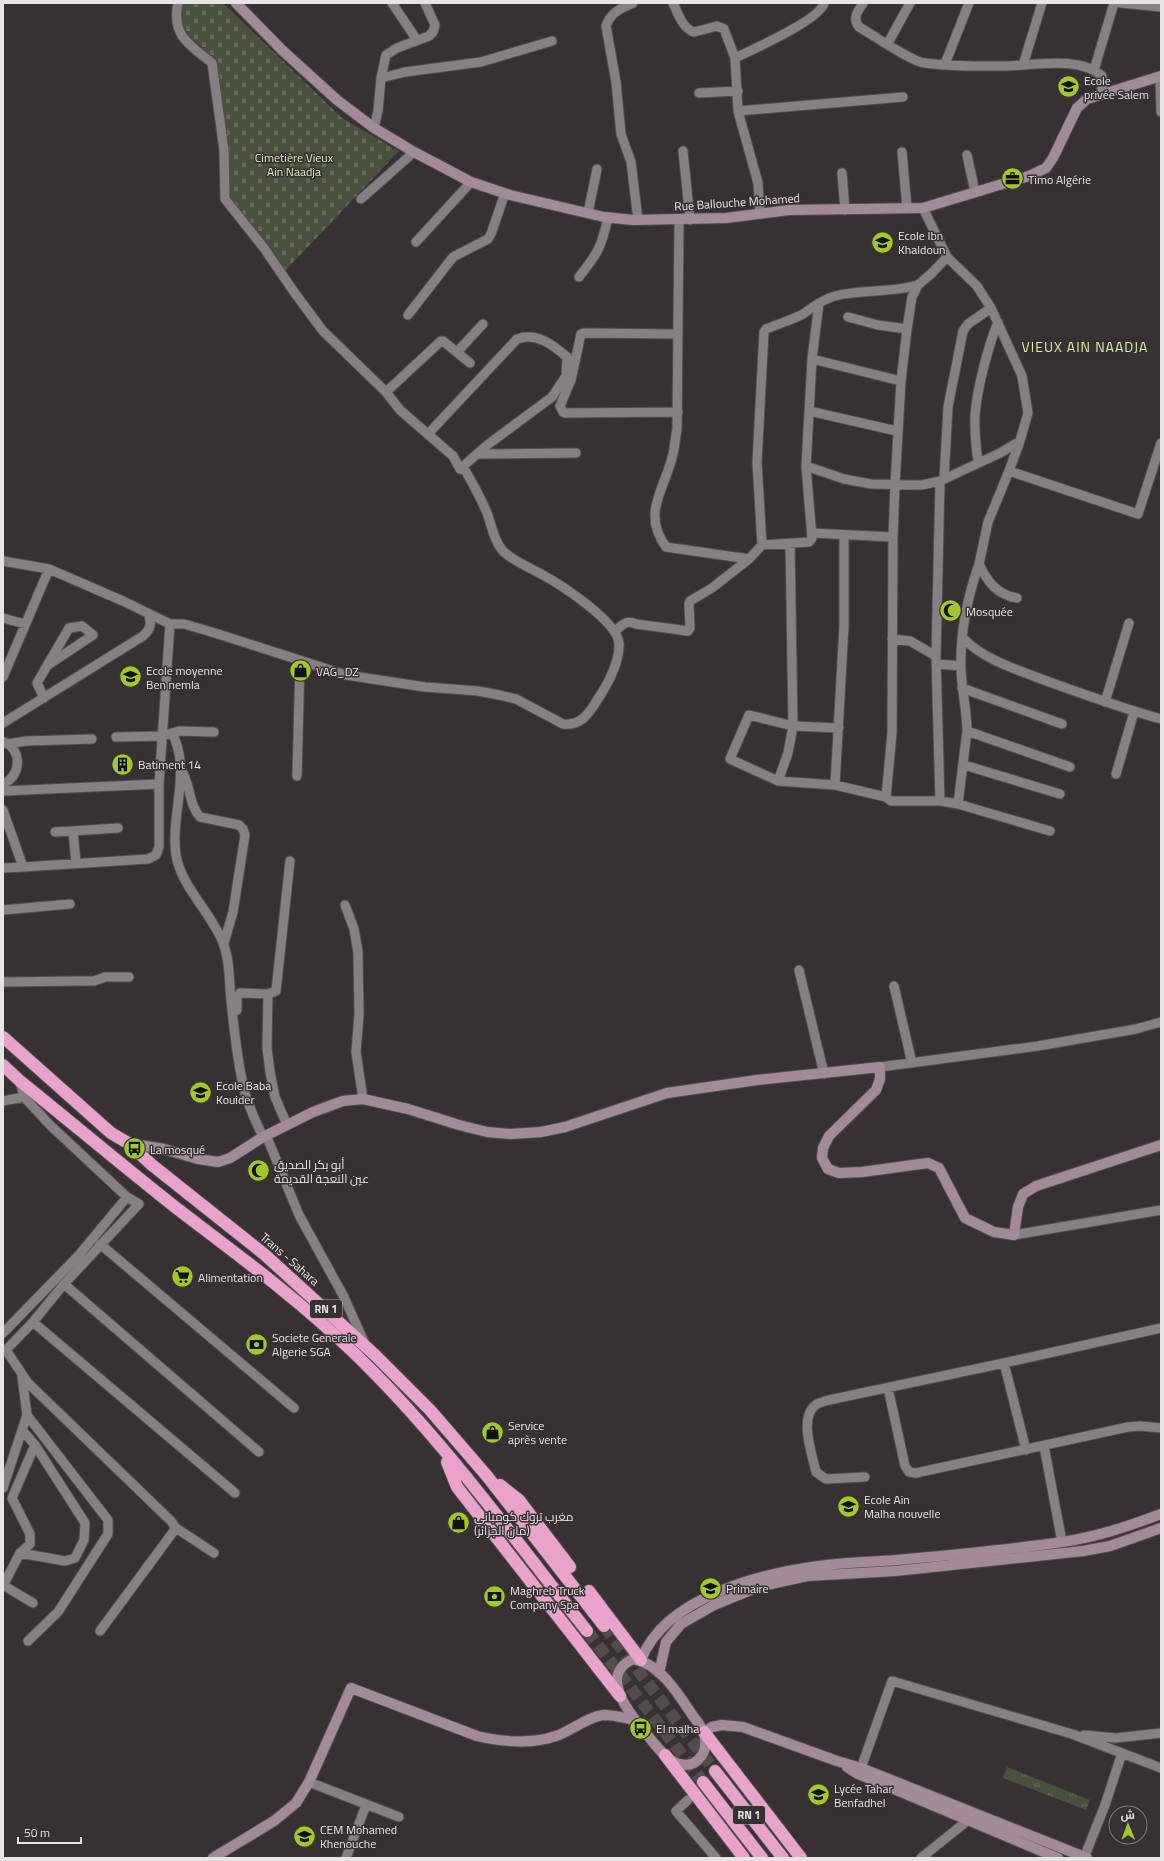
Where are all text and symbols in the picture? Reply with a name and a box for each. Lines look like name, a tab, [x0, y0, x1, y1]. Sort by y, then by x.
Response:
place label: Ecole privée Salem	[1084, 71, 1149, 104]
school or university icon: Ecole privée Salem	[1055, 74, 1081, 100]
park label: Cimetière Vieux Ain Naadja	[255, 148, 334, 181]
office icon: Timo Algérie	[999, 166, 1025, 192]
place label: Timo Algérie	[1028, 170, 1091, 189]
street label: Rue Ballouche Mohamed	[674, 188, 800, 216]
place label: Ecole Ibn Khaldoun	[898, 226, 946, 259]
school or university icon: Ecole Ibn Khaldoun	[869, 229, 895, 255]
district label: VIEUX AIN NAADJA	[1022, 336, 1148, 357]
mosque icon: Mosquée	[938, 598, 964, 624]
place label: Mosquée	[966, 602, 1013, 621]
shop icon: VAG_DZ	[288, 658, 314, 684]
place label: Ecole moyenne Ben nemla	[146, 661, 222, 694]
place label: VAG_DZ	[316, 662, 359, 681]
school or university icon: Ecole moyenne Ben nemla	[117, 664, 143, 690]
building icon: Batiment 14	[110, 751, 136, 777]
place label: Batiment 14	[138, 755, 201, 774]
place label: Ecole Baba Kouider	[216, 1076, 271, 1109]
school or university icon: Ecole Baba Kouider	[188, 1079, 214, 1105]
bus stop icon: La mosqué	[122, 1136, 148, 1162]
place label: La mosqué	[150, 1140, 205, 1159]
place label: أبو بكر الصديق عين النعجة القديمة	[274, 1155, 369, 1188]
mosque icon: أبو بكر الصديق عين النعجة القديمة	[246, 1158, 272, 1184]
street label: Trans - Sahara	[256, 1228, 324, 1290]
supermarket icon: Alimentation	[170, 1264, 196, 1290]
place label: Alimentation	[198, 1268, 263, 1287]
road number: RN 1	[310, 1300, 342, 1318]
place label: Societe Generale Algerie SGA	[272, 1328, 357, 1361]
bank icon: Societe Generale Algerie SGA	[244, 1331, 270, 1357]
place label: Service après vente	[508, 1416, 567, 1449]
shop icon: Service après vente	[480, 1419, 506, 1445]
place label: Ecole Ain Malha nouvelle	[864, 1490, 940, 1523]
school or university icon: Ecole Ain Malha nouvelle	[835, 1493, 861, 1519]
place label: مغرب تروك كومباني (مان الجزائر)	[474, 1507, 573, 1540]
shop icon: مغرب تروك كومباني (مان الجزائر)	[446, 1510, 472, 1536]
school or university icon: Primaire	[697, 1575, 723, 1601]
place label: Primaire	[726, 1579, 769, 1598]
place label: Maghreb Truck Company Spa	[510, 1581, 585, 1614]
bank icon: Maghreb Truck Company Spa	[481, 1584, 507, 1610]
bus stop icon: El malha	[628, 1715, 654, 1741]
place label: El malha	[656, 1719, 699, 1738]
place label: Lycée Tahar Benfadhel	[834, 1779, 893, 1812]
school or university icon: Lycée Tahar Benfadhel	[806, 1782, 832, 1808]
north arrow	[1108, 1805, 1148, 1845]
road number: RN 1	[733, 1806, 765, 1824]
text: ش	[1121, 1807, 1135, 1823]
scale bar	[18, 1819, 81, 1845]
place label: CEM Mohamed Khenouche	[320, 1820, 397, 1853]
text: 50 m	[24, 1823, 50, 1842]
school or university icon: CEM Mohamed Khenouche	[292, 1823, 318, 1849]

